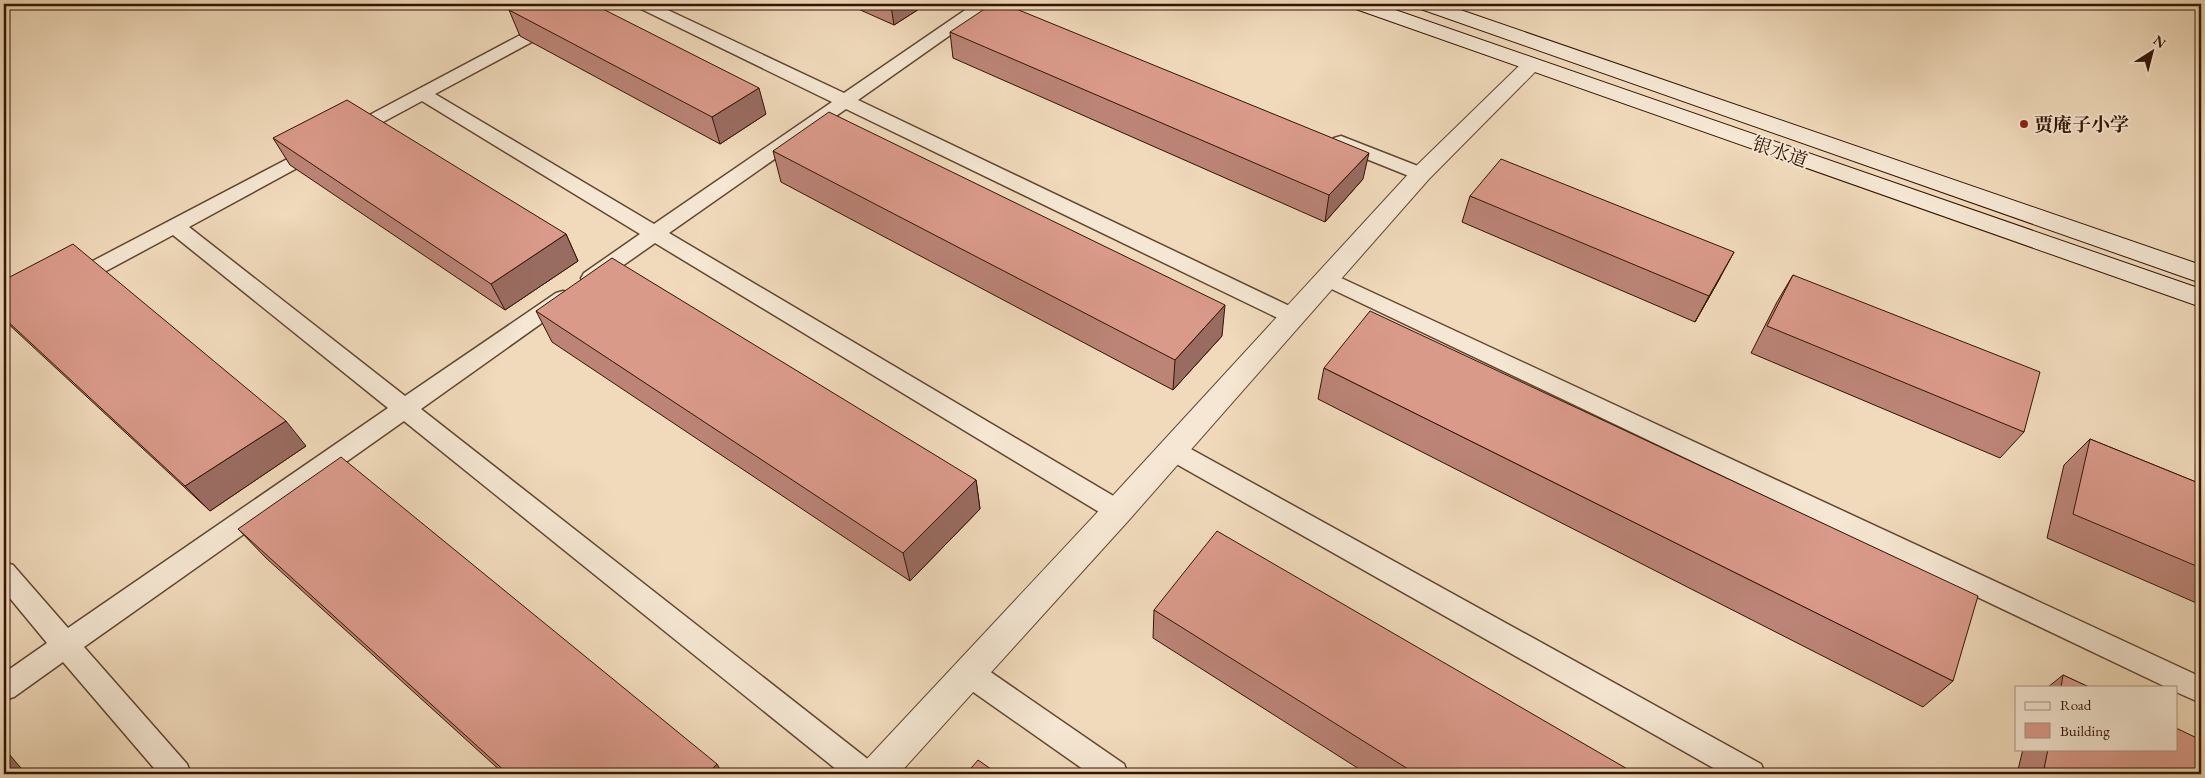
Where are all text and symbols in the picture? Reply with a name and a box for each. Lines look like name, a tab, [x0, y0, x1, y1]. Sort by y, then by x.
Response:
north arrow	[2128, 28, 2178, 78]
text: N	[2150, 31, 2170, 52]
place label: 贾庵子小学	[2034, 112, 2129, 137]
marker: 贾庵子小学	[2018, 118, 2030, 130]
street label: 银水道	[1749, 131, 1811, 173]
legend	[2015, 686, 2178, 750]
text: Road	[2060, 695, 2092, 714]
text: Building	[2060, 721, 2110, 740]

